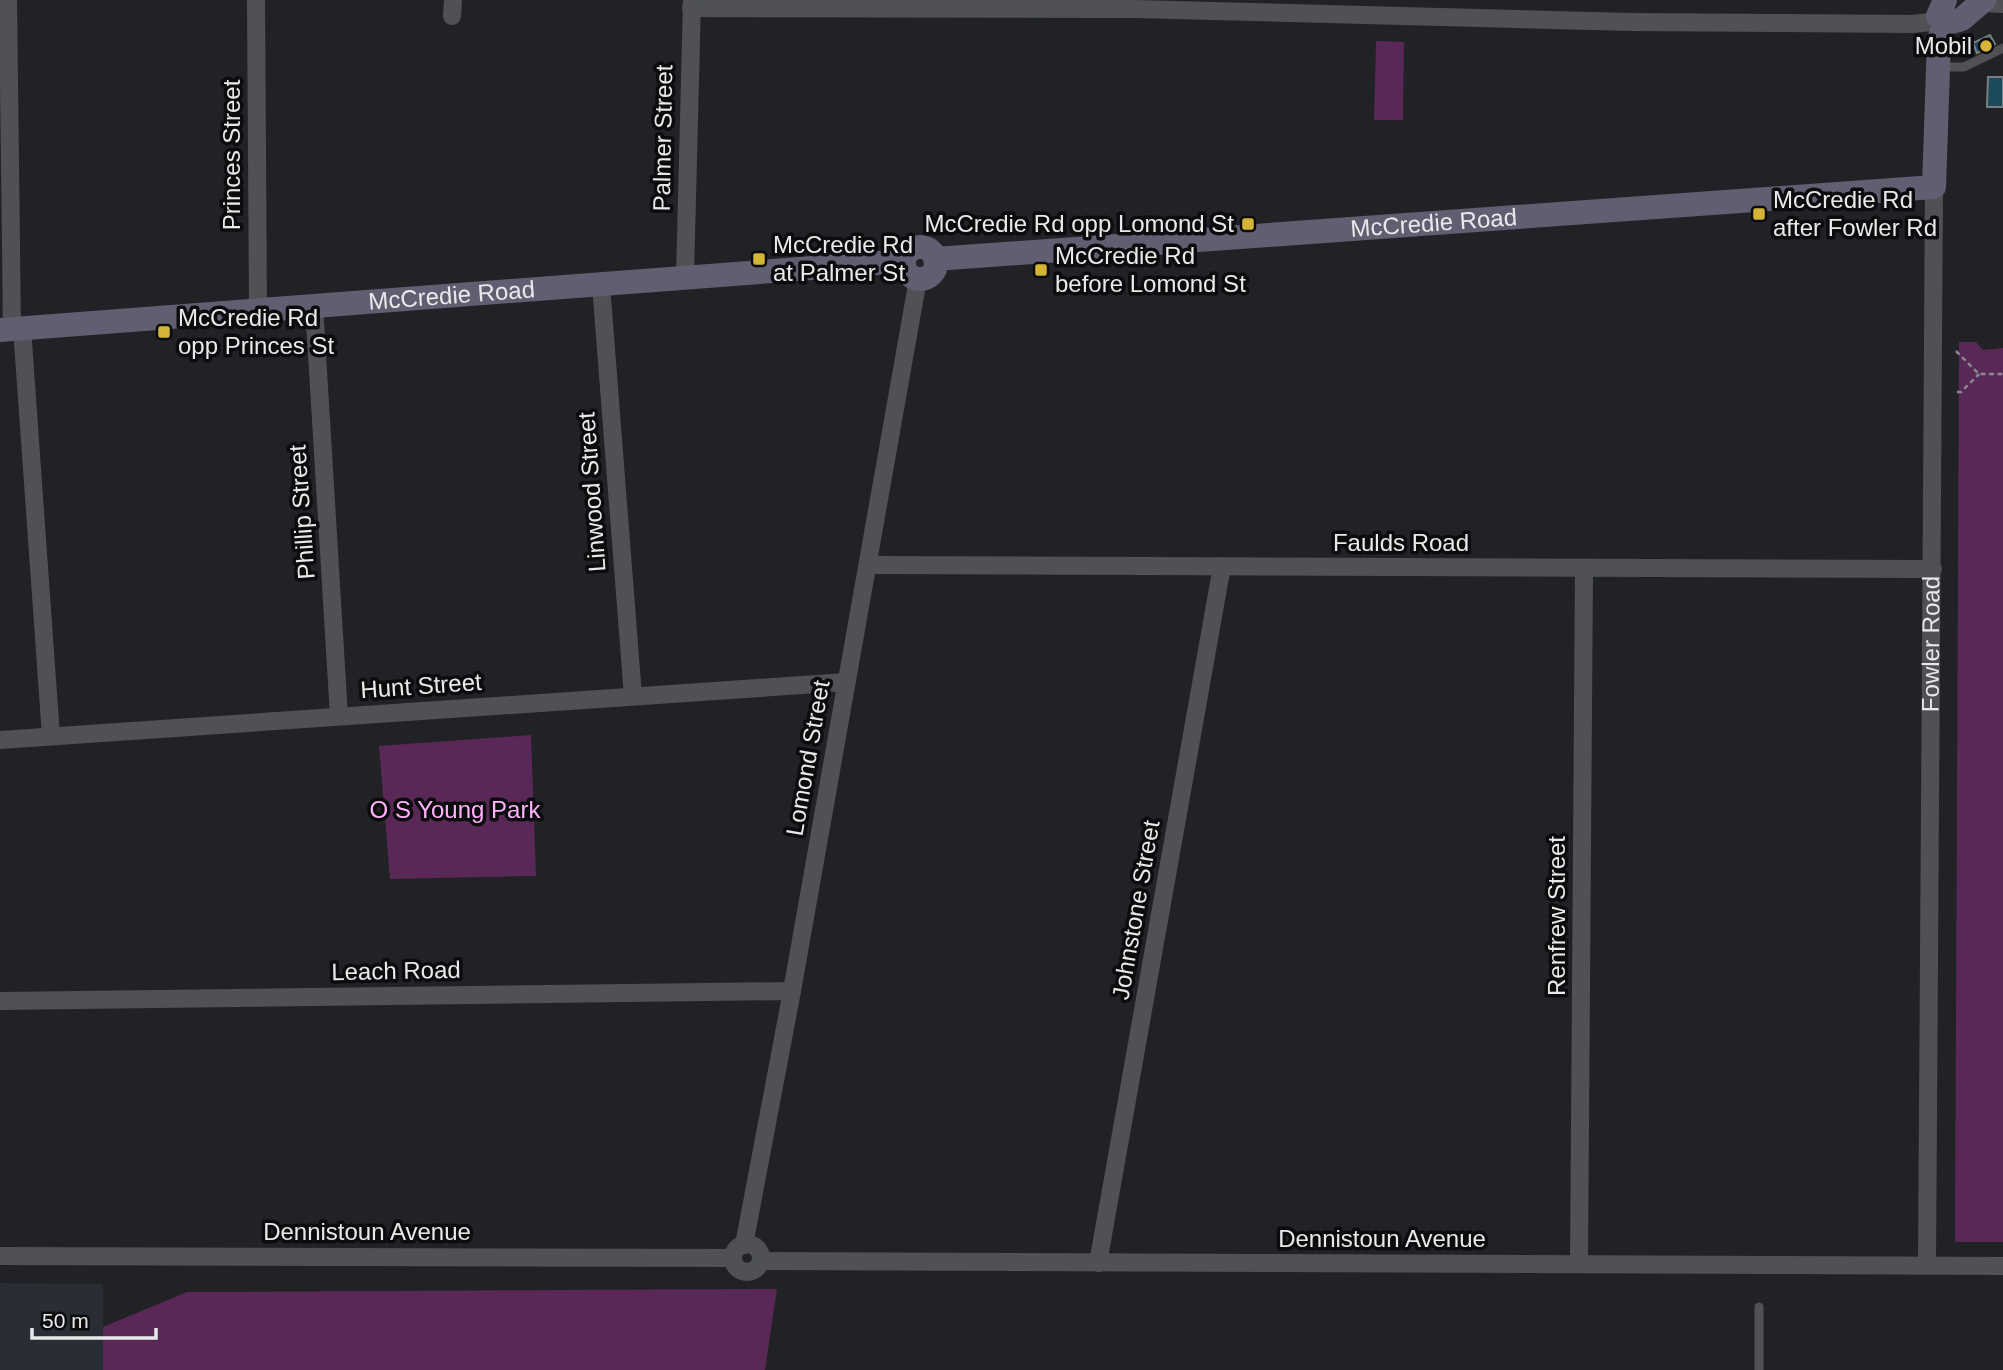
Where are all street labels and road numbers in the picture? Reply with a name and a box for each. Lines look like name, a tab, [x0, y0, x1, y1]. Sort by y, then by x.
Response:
street label: Palmer Street	[648, 64, 677, 212]
street label: Princes Street	[218, 79, 245, 230]
street label: McCredie Road	[1349, 203, 1518, 242]
street label: McCredie Road	[367, 275, 536, 315]
street label: Linwood Street	[572, 411, 611, 573]
street label: Phillip Street	[283, 444, 320, 580]
street label: Faulds Road	[1333, 529, 1469, 556]
street label: Fowler Road	[1917, 576, 1944, 712]
street label: Hunt Street	[359, 668, 483, 703]
street label: Lomond Street	[781, 678, 835, 838]
street label: Johnstone Street	[1106, 818, 1165, 1002]
street label: Renfrew Street	[1543, 836, 1570, 996]
street label: Leach Road	[331, 956, 461, 985]
street label: Dennistoun Avenue	[263, 1218, 471, 1245]
street label: Dennistoun Avenue	[1278, 1225, 1486, 1252]

